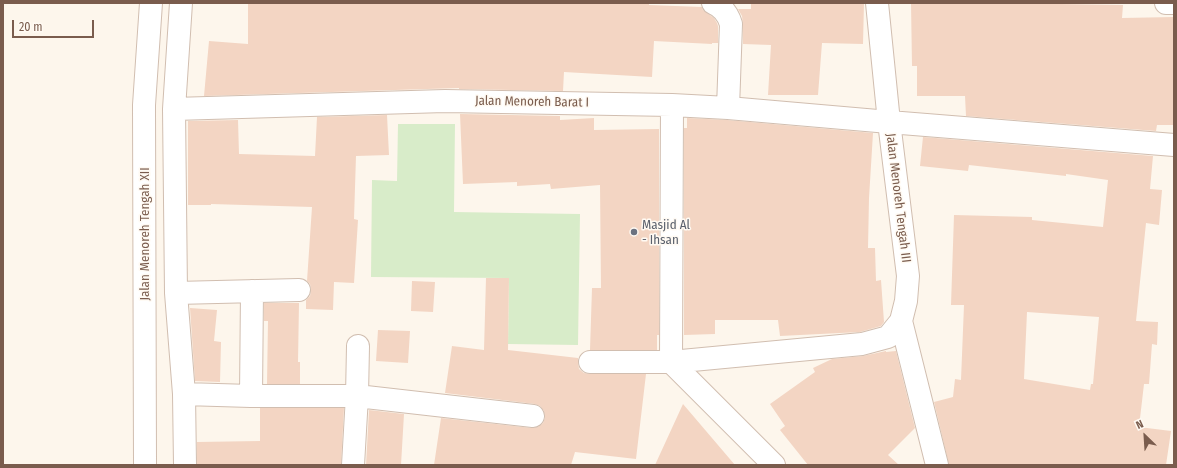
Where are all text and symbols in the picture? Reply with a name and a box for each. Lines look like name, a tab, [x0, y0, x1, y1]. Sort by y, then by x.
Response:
scale bar	[14, 12, 96, 38]
text: 20 m	[19, 20, 43, 34]
street label: Jalan Menoreh Barat I	[475, 93, 589, 111]
street label: Jalan Menoreh Tengah III	[882, 132, 914, 264]
street label: Jalan Menoreh Tengah XII	[137, 167, 153, 301]
place label: Masjid Al - Ihsan	[642, 217, 690, 248]
marker: Masjid Al - Ihsan	[629, 227, 639, 237]
north arrow	[1125, 416, 1165, 456]
text: N	[1134, 417, 1145, 432]

